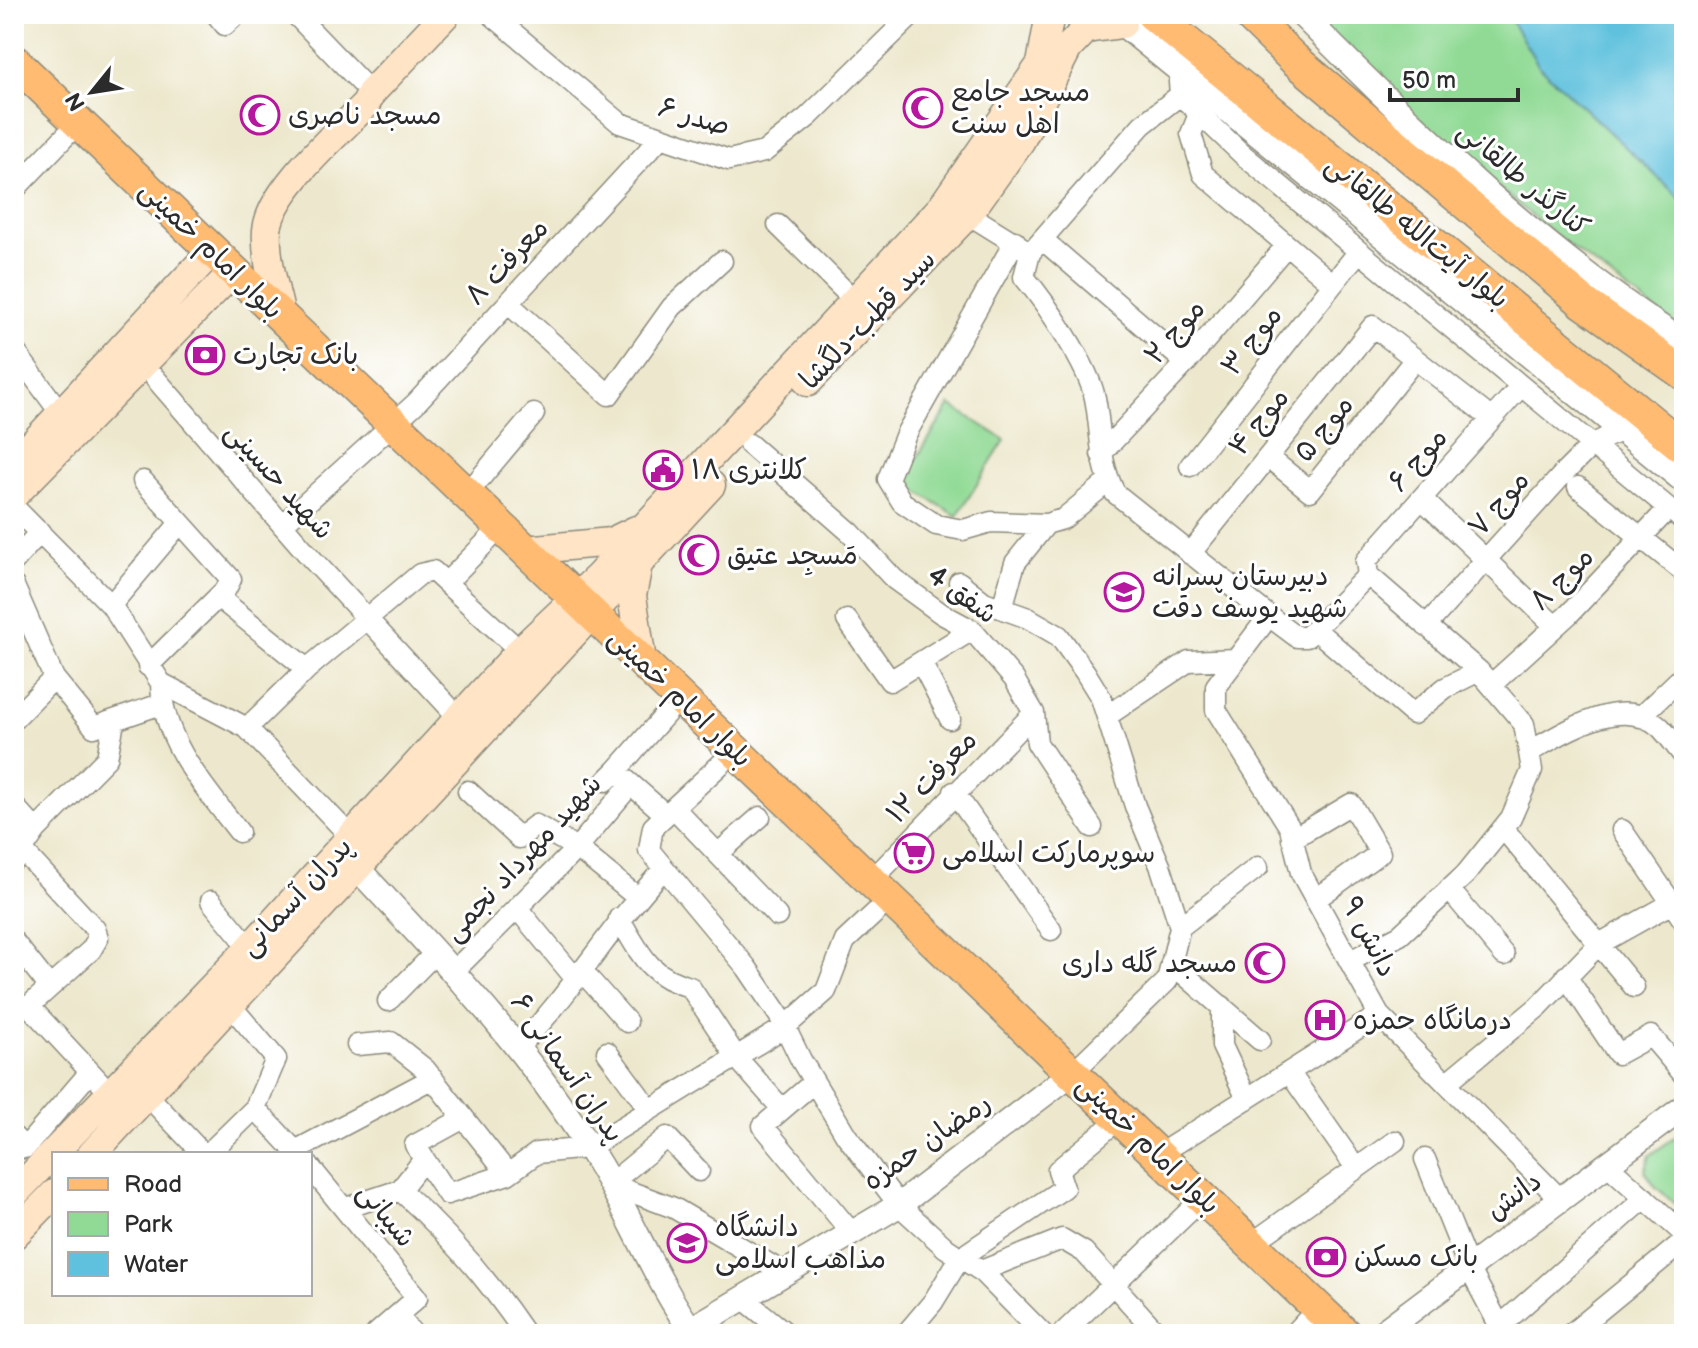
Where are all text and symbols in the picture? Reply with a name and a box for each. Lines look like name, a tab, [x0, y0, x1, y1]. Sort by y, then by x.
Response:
north arrow	[52, 52, 132, 132]
scale bar	[1390, 52, 1518, 102]
text: 50 m	[1402, 66, 1456, 95]
place label: مسجد جامع اهل سنت	[951, 76, 1090, 141]
text: N	[60, 87, 92, 115]
mosque icon: مسجد جامع اهل سنت	[902, 87, 944, 129]
street label: صدر ۶	[654, 90, 734, 144]
mosque icon: مسجد ناصری	[239, 94, 281, 136]
place label: مسجد ناصری	[288, 99, 442, 132]
street label: کنارگذر طالقانی	[1450, 113, 1596, 244]
street label: بلوار آیت‌الله طالقانی	[1319, 148, 1515, 316]
street label: بلوار امام خمینی	[130, 173, 290, 330]
street label: معرفت ۸	[459, 212, 555, 312]
street label: سید قطب-دلگشا	[792, 243, 943, 397]
street label: موج ۲	[1138, 293, 1213, 372]
street label: موج ۳	[1215, 300, 1290, 383]
bank icon: بانک تجارت	[184, 334, 226, 376]
place label: بانک تجارت	[233, 339, 358, 372]
street label: موج ۴	[1222, 381, 1297, 463]
street label: موج ۵	[1287, 389, 1361, 470]
street label: شهید حسینی	[218, 415, 340, 547]
street label: موج ۶	[1381, 421, 1455, 499]
public building icon: کلانتری ۱۸	[642, 449, 684, 491]
place label: کلانتری ۱۸	[691, 454, 807, 487]
street label: موج ۷	[1462, 464, 1537, 544]
mosque icon: مَسجِد عتیق	[678, 534, 720, 576]
place label: مَسجِد عتیق	[727, 539, 858, 575]
street label: موج ۸	[1523, 540, 1601, 618]
street label: شفق 4	[921, 559, 1003, 631]
place label: دبیرستان پسرانه شهید یوسف دقت	[1152, 560, 1347, 625]
school or university icon: دبیرستان پسرانه شهید یوسف دقت	[1103, 571, 1145, 613]
street label: بلوار امام خمینی	[599, 621, 759, 778]
street label: معرفت ۱۲	[880, 724, 984, 830]
street label: شهید مهرداد نجمی	[437, 768, 609, 948]
street label: پدران آسمانی	[233, 831, 360, 964]
supermarket icon: سوپرمارکت اسلامی	[893, 832, 935, 874]
place label: سوپرمارکت اسلامی	[942, 837, 1155, 871]
street label: دانش ۹	[1334, 891, 1404, 983]
mosque icon: مسجد گله داری	[1244, 942, 1286, 984]
place label: مسجد گله داری	[1062, 946, 1237, 980]
street label: پدران آسمانی ۶	[503, 987, 631, 1150]
hospital icon: درمانگاه حمزه	[1304, 999, 1346, 1041]
place label: درمانگاه حمزه	[1353, 1003, 1512, 1037]
street label: بلوار امام خمینی	[1067, 1068, 1227, 1225]
street label: رمضان حمزه	[857, 1086, 997, 1198]
legend	[52, 1152, 312, 1296]
street label: دانش	[1480, 1165, 1548, 1227]
text: Road	[124, 1170, 182, 1199]
street label: شیبانی	[350, 1176, 422, 1254]
text: Park	[124, 1210, 172, 1239]
place label: دانشگاه مذاهب اسلامی	[715, 1210, 886, 1276]
school or university icon: دانشگاه مذاهب اسلامی	[666, 1222, 708, 1264]
bank icon: بانک مسکن	[1305, 1236, 1347, 1278]
place label: بانک مسکن	[1354, 1241, 1478, 1274]
text: Water	[124, 1250, 188, 1279]

